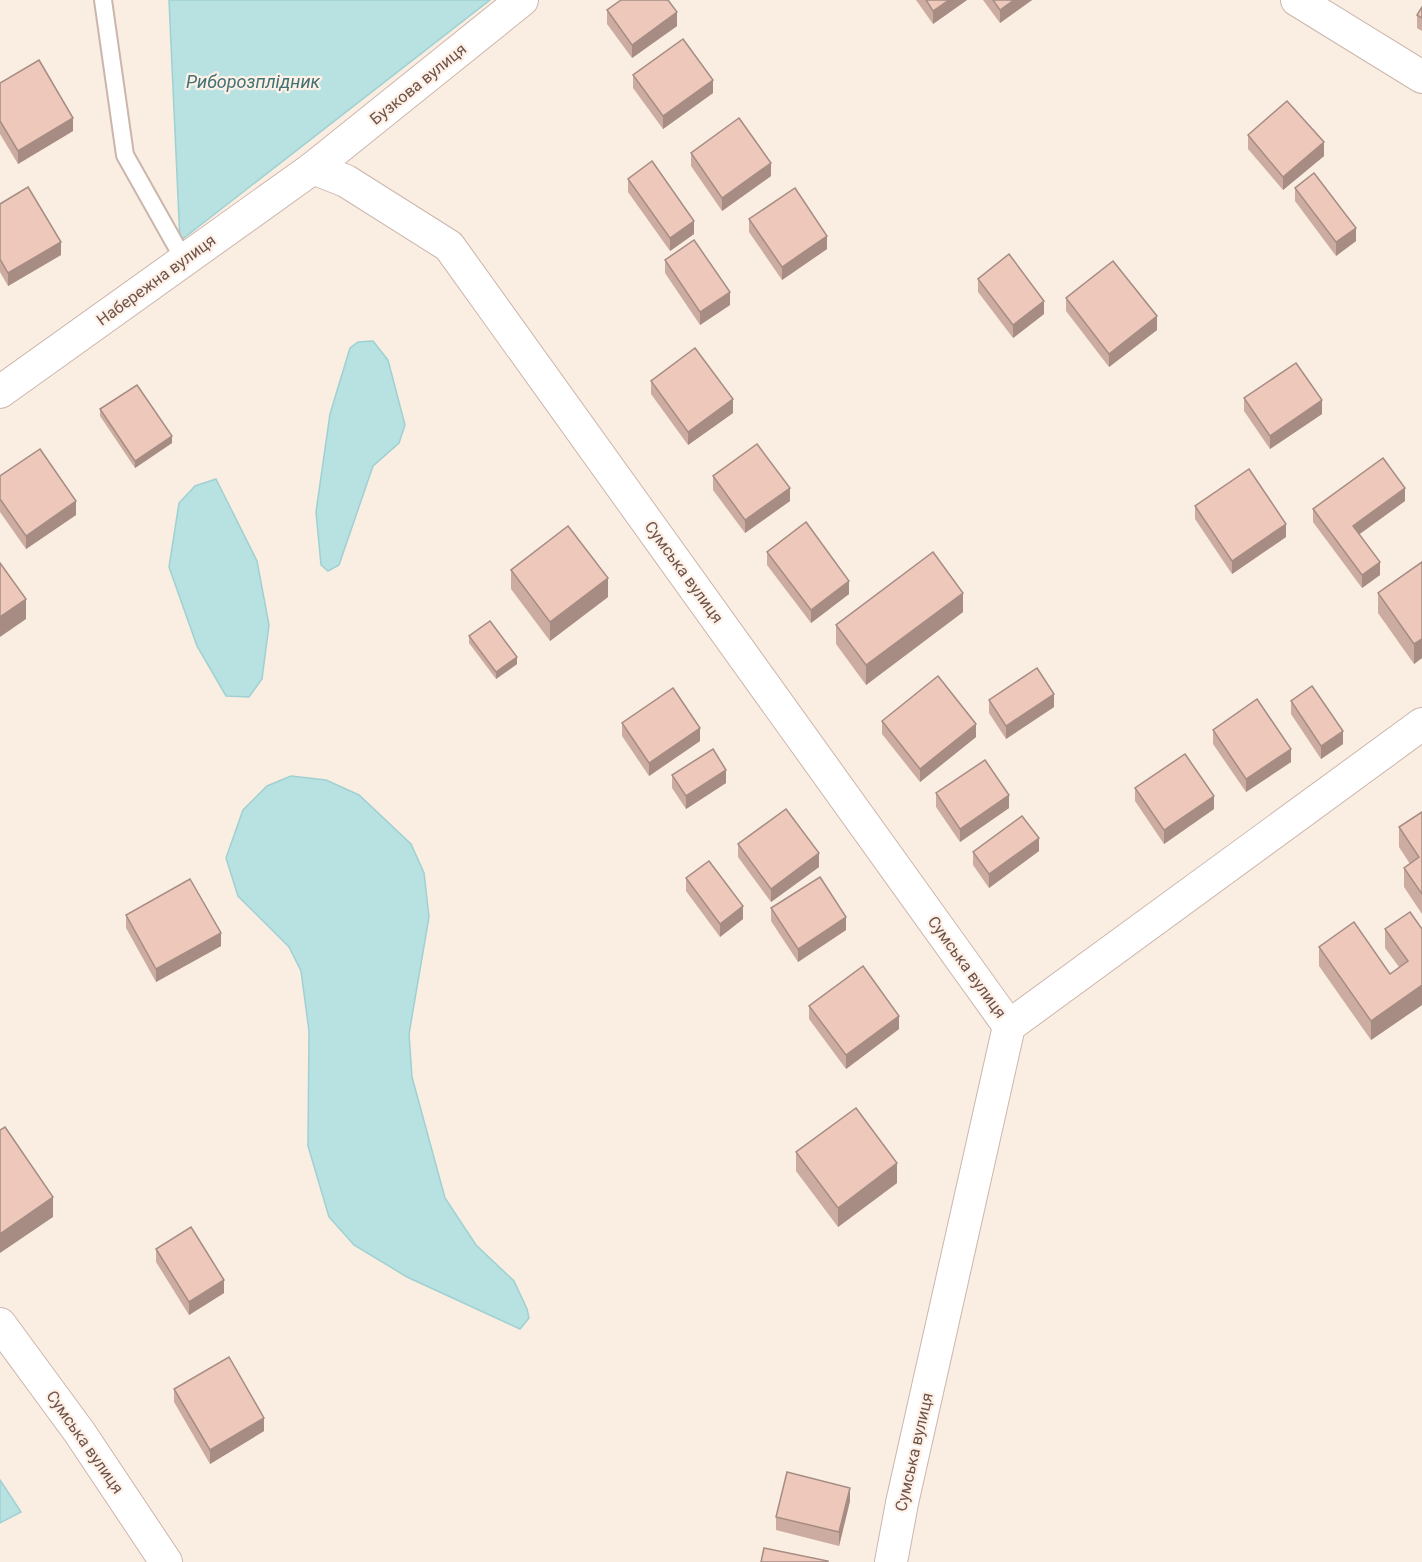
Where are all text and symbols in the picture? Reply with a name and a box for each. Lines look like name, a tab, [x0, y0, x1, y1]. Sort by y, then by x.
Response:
street label: Бузкова вулиця	[366, 39, 470, 129]
water label: Риборозплідник	[186, 71, 321, 92]
street label: Набережна вулиця	[93, 231, 219, 329]
street label: Сумська вулиця	[641, 517, 727, 627]
street label: Сумська вулиця	[924, 912, 1010, 1022]
street label: Сумська вулиця	[42, 1387, 128, 1497]
street label: Сумська вулиця	[891, 1391, 937, 1513]

